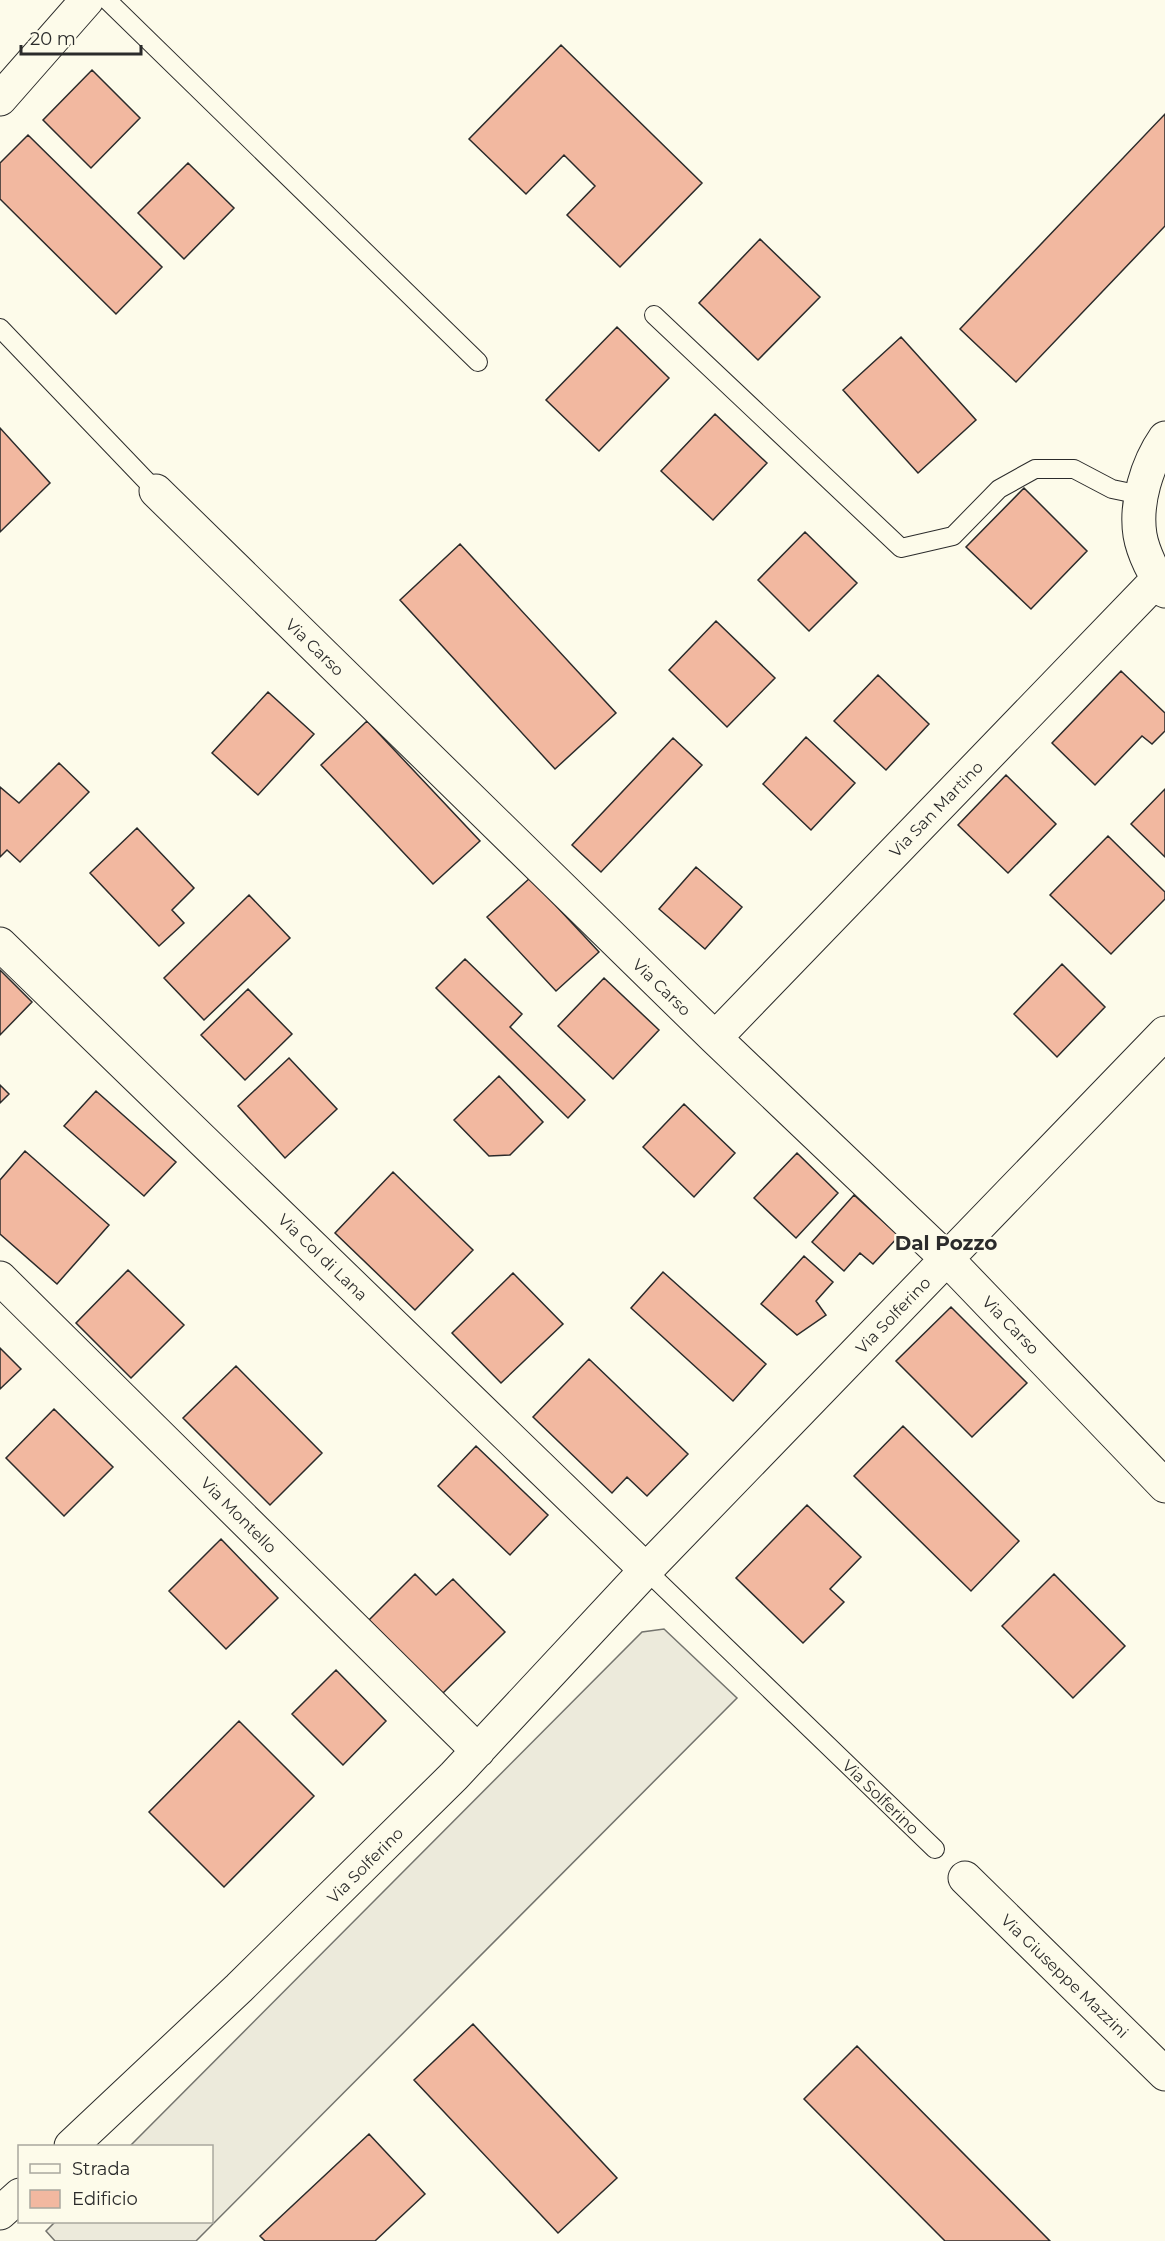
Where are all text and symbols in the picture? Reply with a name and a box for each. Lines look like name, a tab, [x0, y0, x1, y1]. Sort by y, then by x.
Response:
scale bar	[21, 18, 141, 56]
text: 20 m	[30, 28, 76, 50]
street label: Via Carso	[282, 615, 348, 680]
street label: Via San Martino	[886, 757, 987, 861]
street label: Via Carso	[629, 955, 695, 1020]
street label: Via Col di Lana	[274, 1210, 371, 1305]
district label: Dal Pozzo	[895, 1231, 997, 1255]
street label: Via Solferino	[852, 1273, 935, 1358]
street label: Via Carso	[978, 1292, 1043, 1358]
street label: Via Montello	[197, 1473, 281, 1557]
street label: Via Solferino	[838, 1756, 923, 1839]
street label: Via Solferino	[323, 1823, 407, 1907]
street label: Via Giuseppe Mazzini	[997, 1911, 1132, 2042]
legend	[18, 2145, 213, 2223]
text: Strada	[72, 2158, 130, 2180]
text: Edificio	[72, 2188, 138, 2210]

